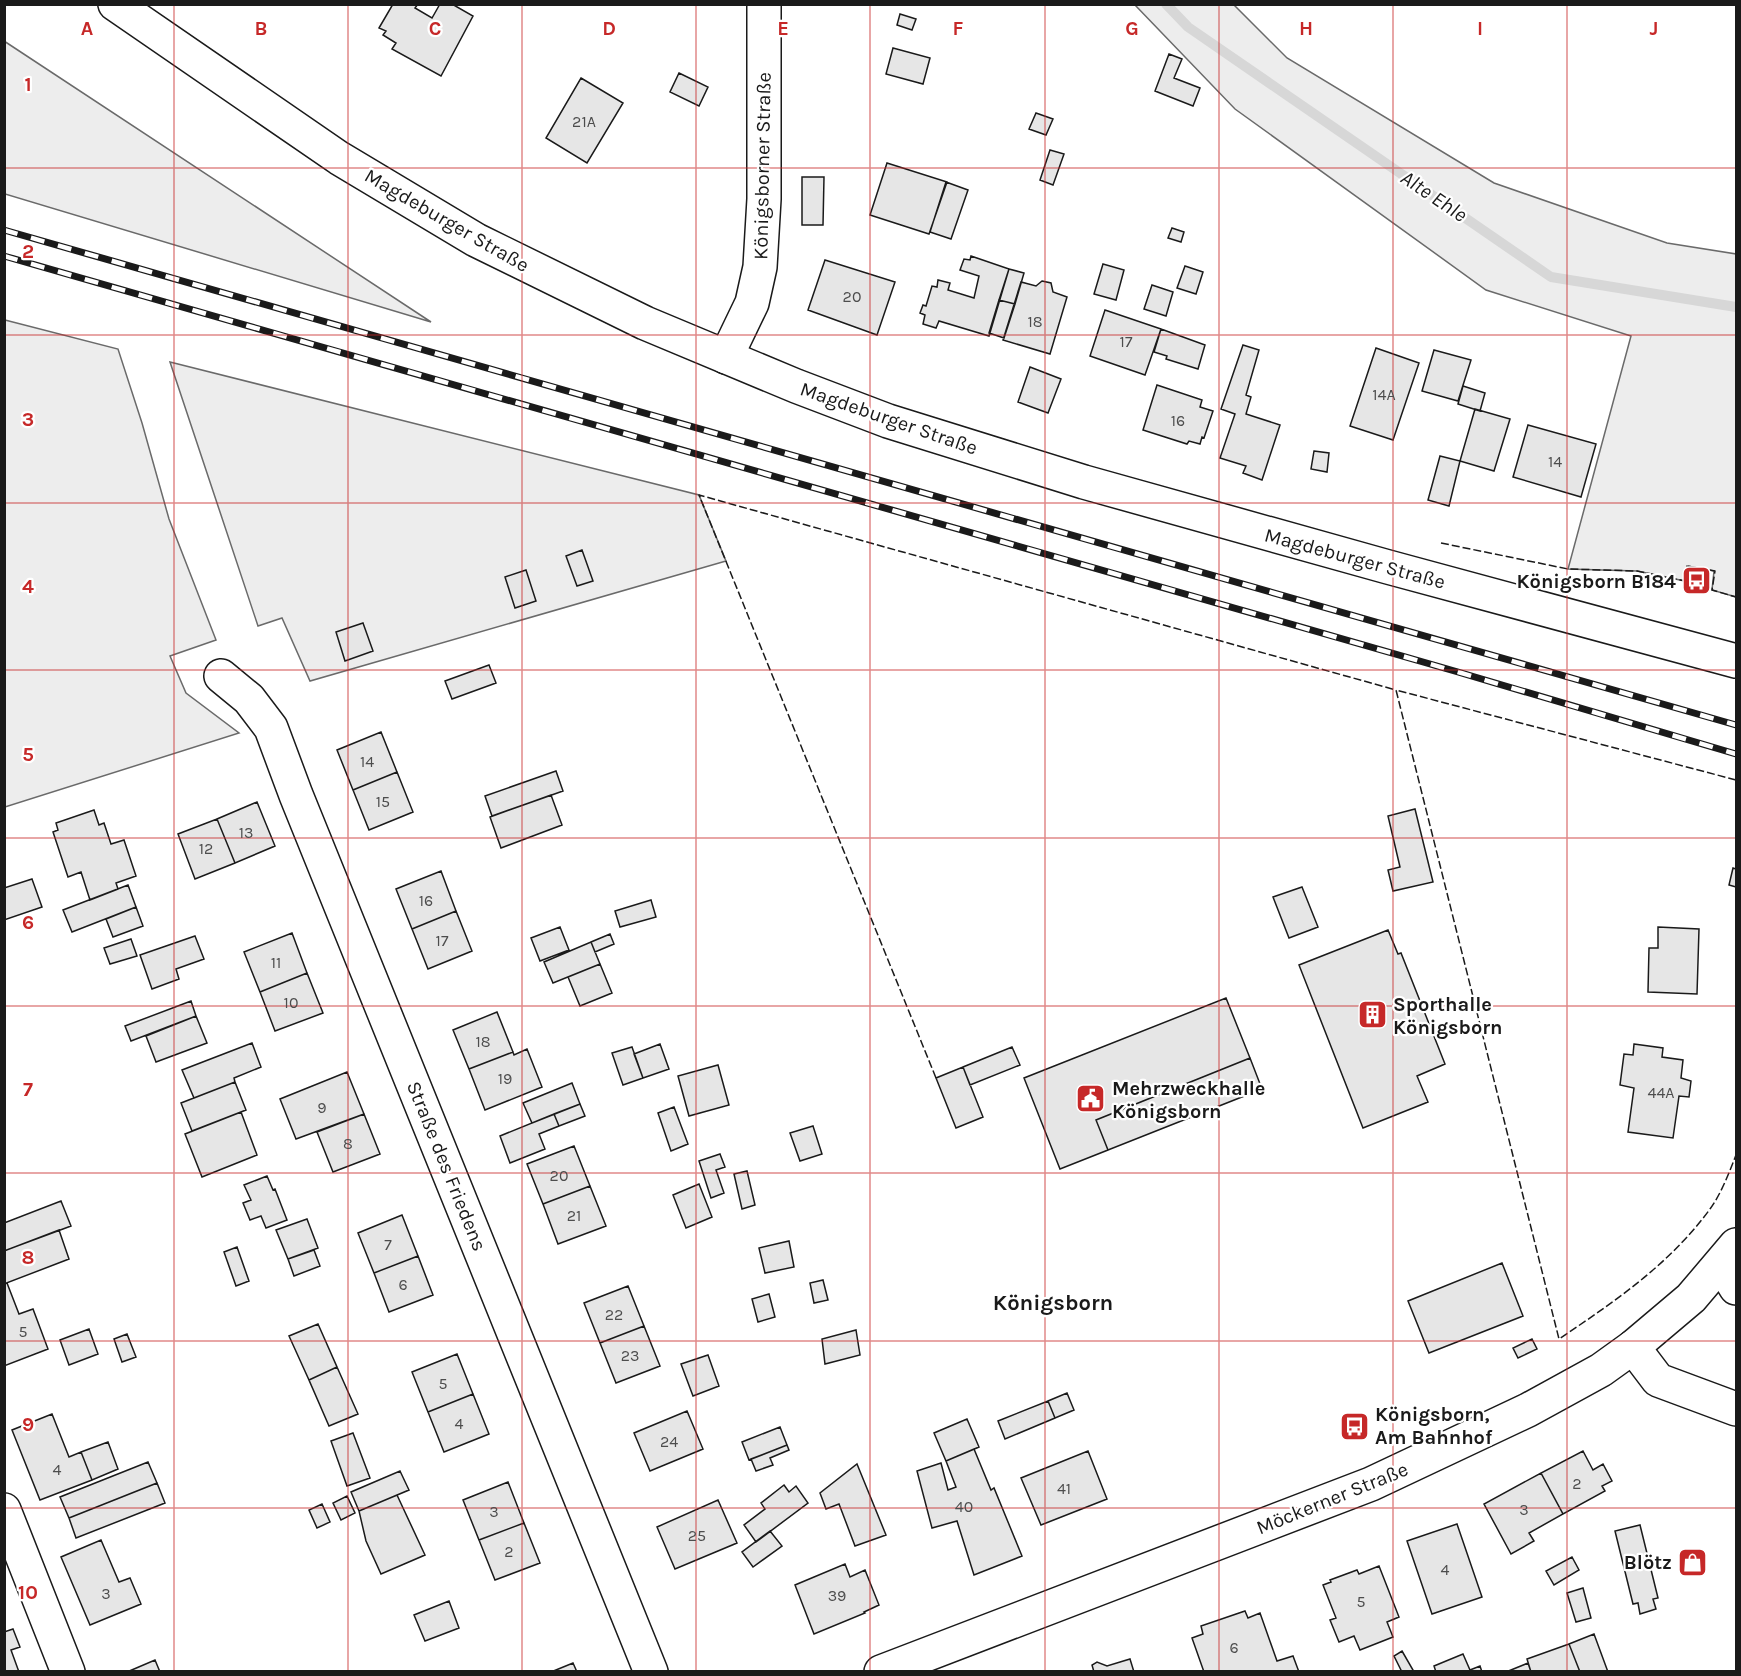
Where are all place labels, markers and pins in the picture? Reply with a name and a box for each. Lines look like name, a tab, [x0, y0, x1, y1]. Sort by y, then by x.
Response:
bus stop icon: Königsborn B184	[1681, 565, 1713, 597]
place label: Königsborn B184	[1517, 570, 1676, 593]
place label: Sporthalle Königsborn	[1393, 993, 1503, 1039]
building icon: Sporthalle Königsborn	[1356, 999, 1388, 1031]
place label: Mehrzweckhalle Königsborn	[1112, 1077, 1265, 1123]
public building icon: Mehrzweckhalle Königsborn	[1075, 1083, 1107, 1115]
place label: Königsborn, Am Bahnhof	[1375, 1403, 1493, 1449]
bus stop icon: Königsborn, Am Bahnhof	[1338, 1410, 1370, 1442]
shop icon: Blötz	[1677, 1546, 1709, 1578]
place label: Blötz	[1624, 1551, 1672, 1574]

